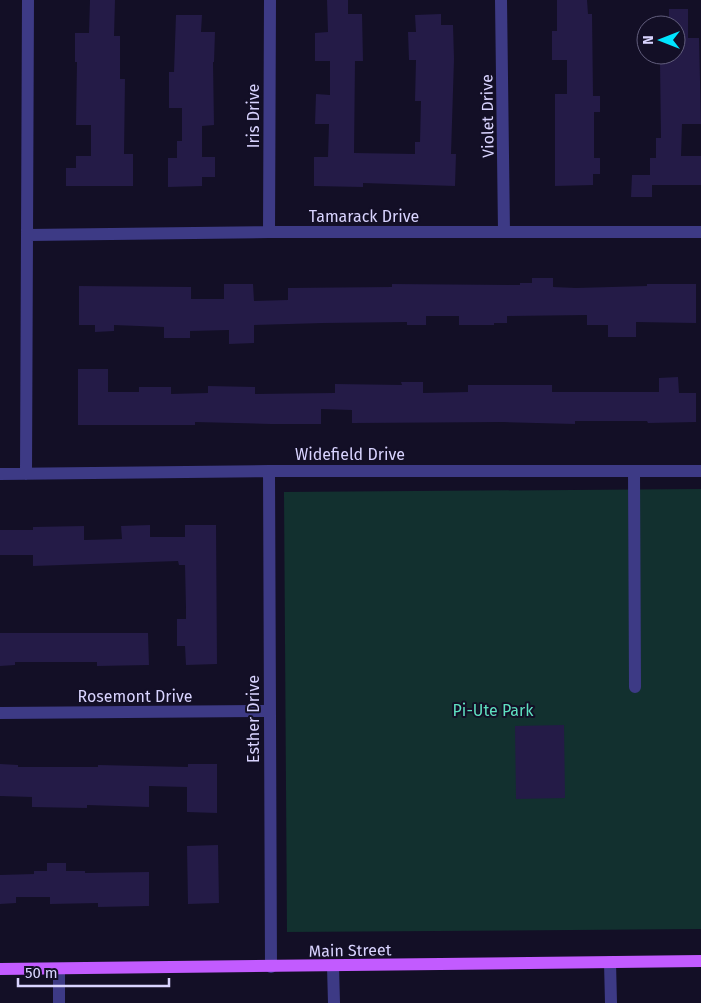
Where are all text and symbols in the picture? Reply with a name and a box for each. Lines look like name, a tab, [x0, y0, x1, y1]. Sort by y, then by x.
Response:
north arrow	[636, 15, 686, 65]
text: N	[640, 35, 657, 45]
street label: Violet Drive	[477, 74, 498, 158]
street label: Iris Drive	[244, 84, 263, 148]
street label: Tamarack Drive	[309, 207, 419, 226]
street label: Widefield Drive	[295, 445, 405, 464]
street label: Esther Drive	[244, 675, 263, 763]
street label: Rosemont Drive	[78, 687, 192, 706]
park label: Pi-Ute Park	[453, 701, 534, 720]
street label: Main Street	[308, 940, 392, 961]
scale bar	[18, 956, 169, 988]
text: 50 m	[25, 964, 58, 982]

